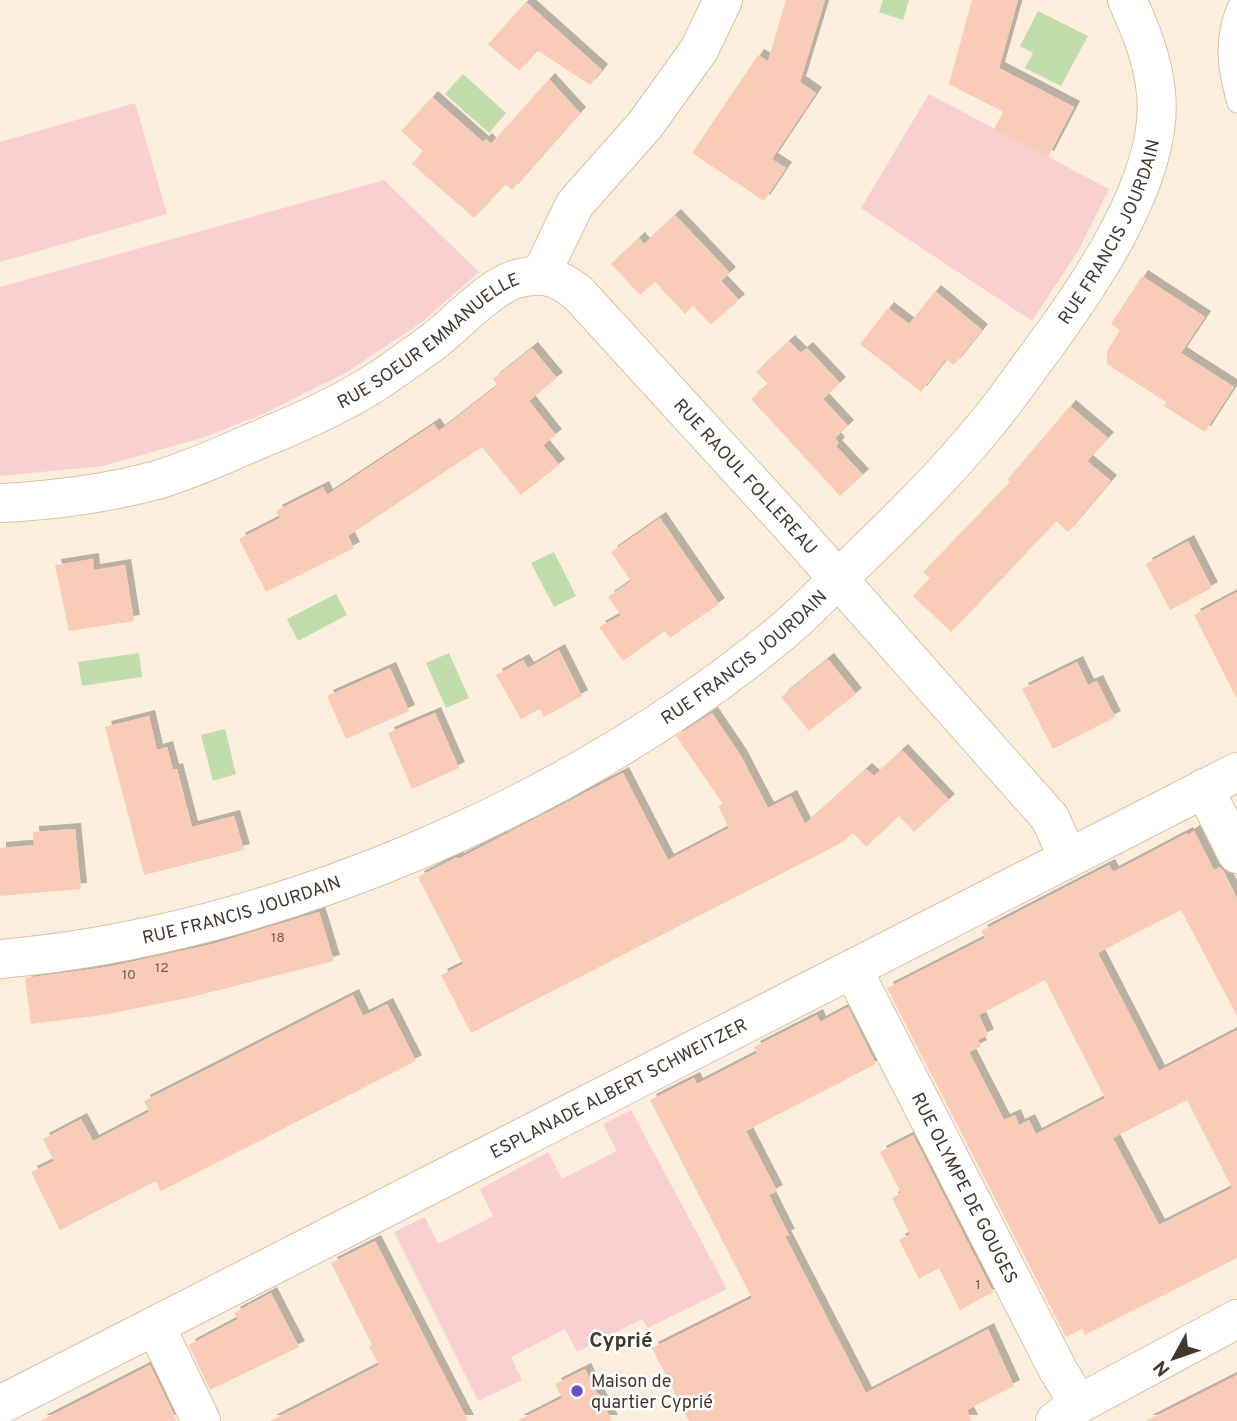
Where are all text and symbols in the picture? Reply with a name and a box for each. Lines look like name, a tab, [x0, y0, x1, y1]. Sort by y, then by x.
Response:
street label: RUE FRANCIS JOURDAIN	[1054, 137, 1166, 330]
street label: RUE SOEUR EMMANUELLE	[334, 269, 523, 415]
street label: RUE RAOUL FOLLEREAU	[668, 395, 821, 560]
street label: RUE FRANCIS JOURDAIN	[657, 586, 833, 731]
street label: RUE FRANCIS JOURDAIN	[140, 872, 344, 951]
house number: 18	[271, 930, 285, 947]
house number: 12	[155, 960, 169, 977]
house number: 10	[122, 967, 136, 984]
street label: ESPLANADE ALBERT SCHWEITZER	[487, 1014, 752, 1165]
street label: RUE OLYMPE DE GOUGES	[905, 1089, 1022, 1288]
house number: 1	[975, 1277, 981, 1294]
north arrow	[1139, 1323, 1209, 1393]
district label: Cyprié	[589, 1328, 653, 1355]
text: N	[1149, 1355, 1176, 1381]
place label: Maison de quartier Cyprié	[591, 1371, 713, 1415]
marker: Maison de quartier Cyprié	[569, 1383, 585, 1399]

